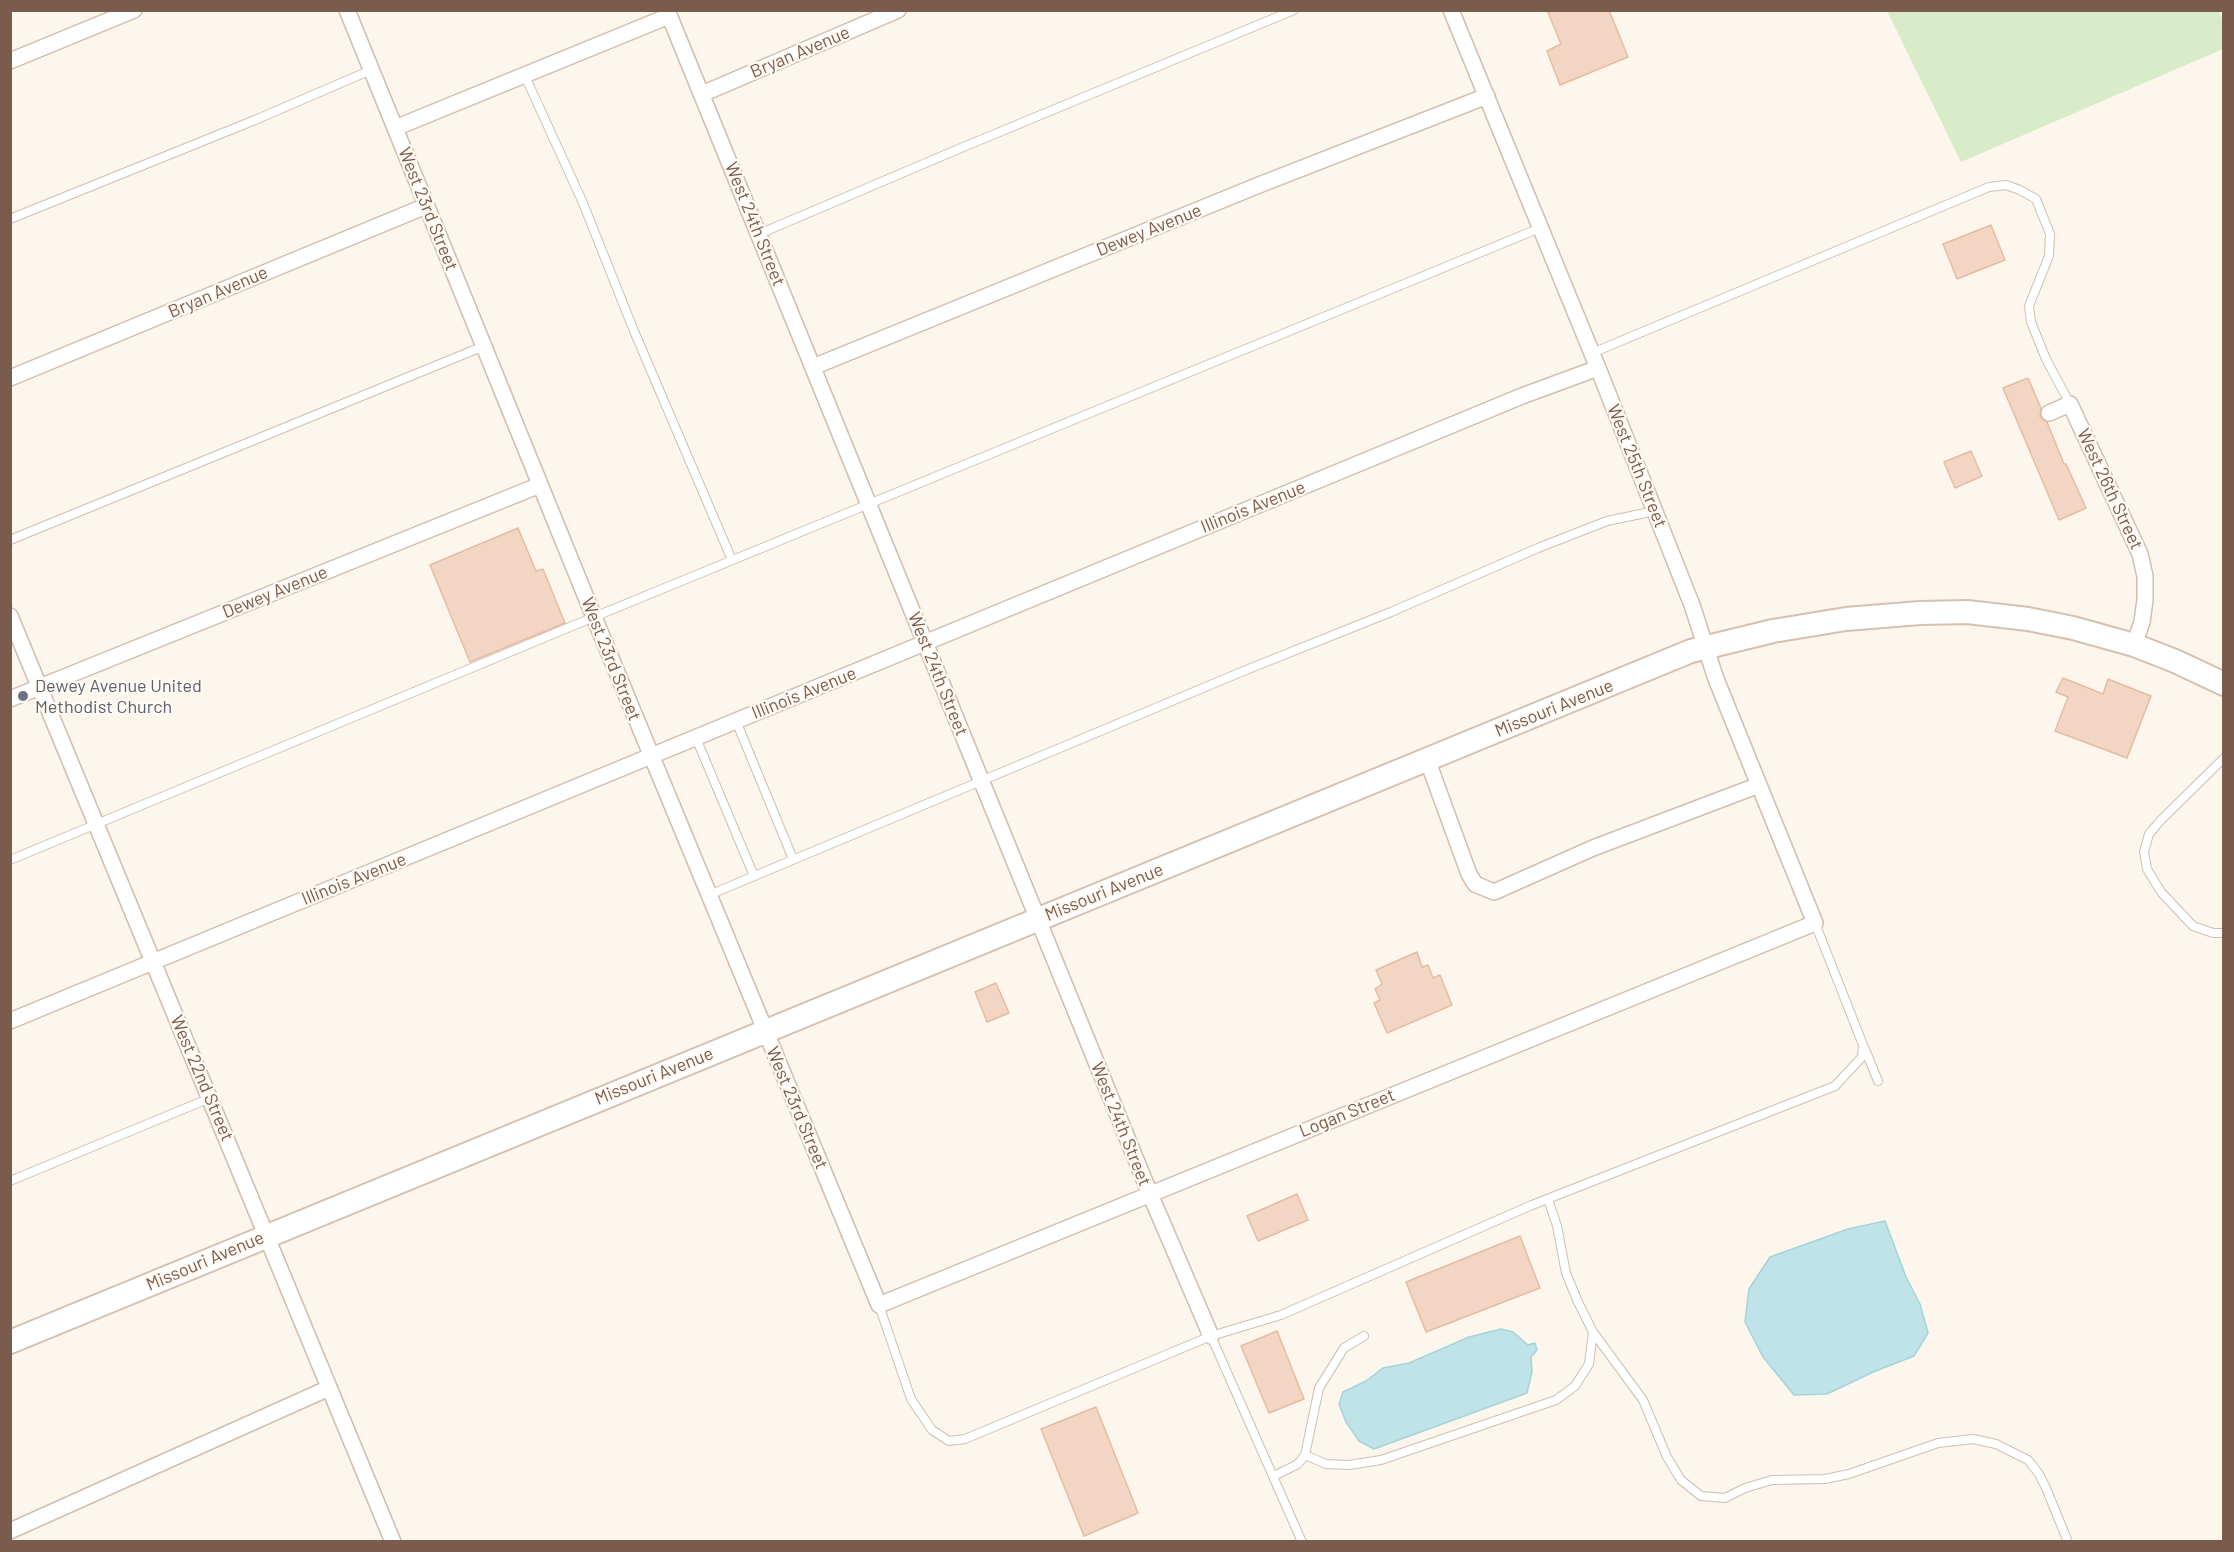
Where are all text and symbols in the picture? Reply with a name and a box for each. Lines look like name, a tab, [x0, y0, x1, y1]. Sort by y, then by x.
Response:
street label: Bryan Avenue	[747, 21, 853, 83]
street label: West 23rd Street	[393, 144, 463, 274]
street label: West 24th Street	[720, 159, 790, 289]
street label: Dewey Avenue	[1093, 199, 1205, 261]
street label: Bryan Avenue	[165, 261, 271, 323]
street label: West 25th Street	[1602, 401, 1672, 531]
street label: West 26th Street	[2073, 425, 2147, 553]
street label: Illinois Avenue	[1198, 476, 1308, 538]
street label: Dewey Avenue	[219, 561, 331, 623]
street label: West 23rd Street	[576, 594, 646, 724]
street label: West 24th Street	[903, 609, 973, 739]
street label: Illinois Avenue	[749, 662, 859, 724]
street label: Missouri Avenue	[1492, 674, 1616, 742]
place label: Dewey Avenue United Methodist Church	[35, 675, 202, 718]
marker: Dewey Avenue United Methodist Church	[16, 689, 30, 703]
street label: Illinois Avenue	[299, 848, 409, 910]
street label: Missouri Avenue	[1042, 858, 1166, 926]
street label: West 22nd Street	[166, 1012, 238, 1144]
street label: Missouri Avenue	[592, 1042, 716, 1110]
street label: West 23rd Street	[761, 1043, 833, 1173]
street label: West 24th Street	[1086, 1059, 1156, 1189]
street label: Logan Street	[1296, 1084, 1398, 1142]
street label: Missouri Avenue	[143, 1226, 267, 1296]

